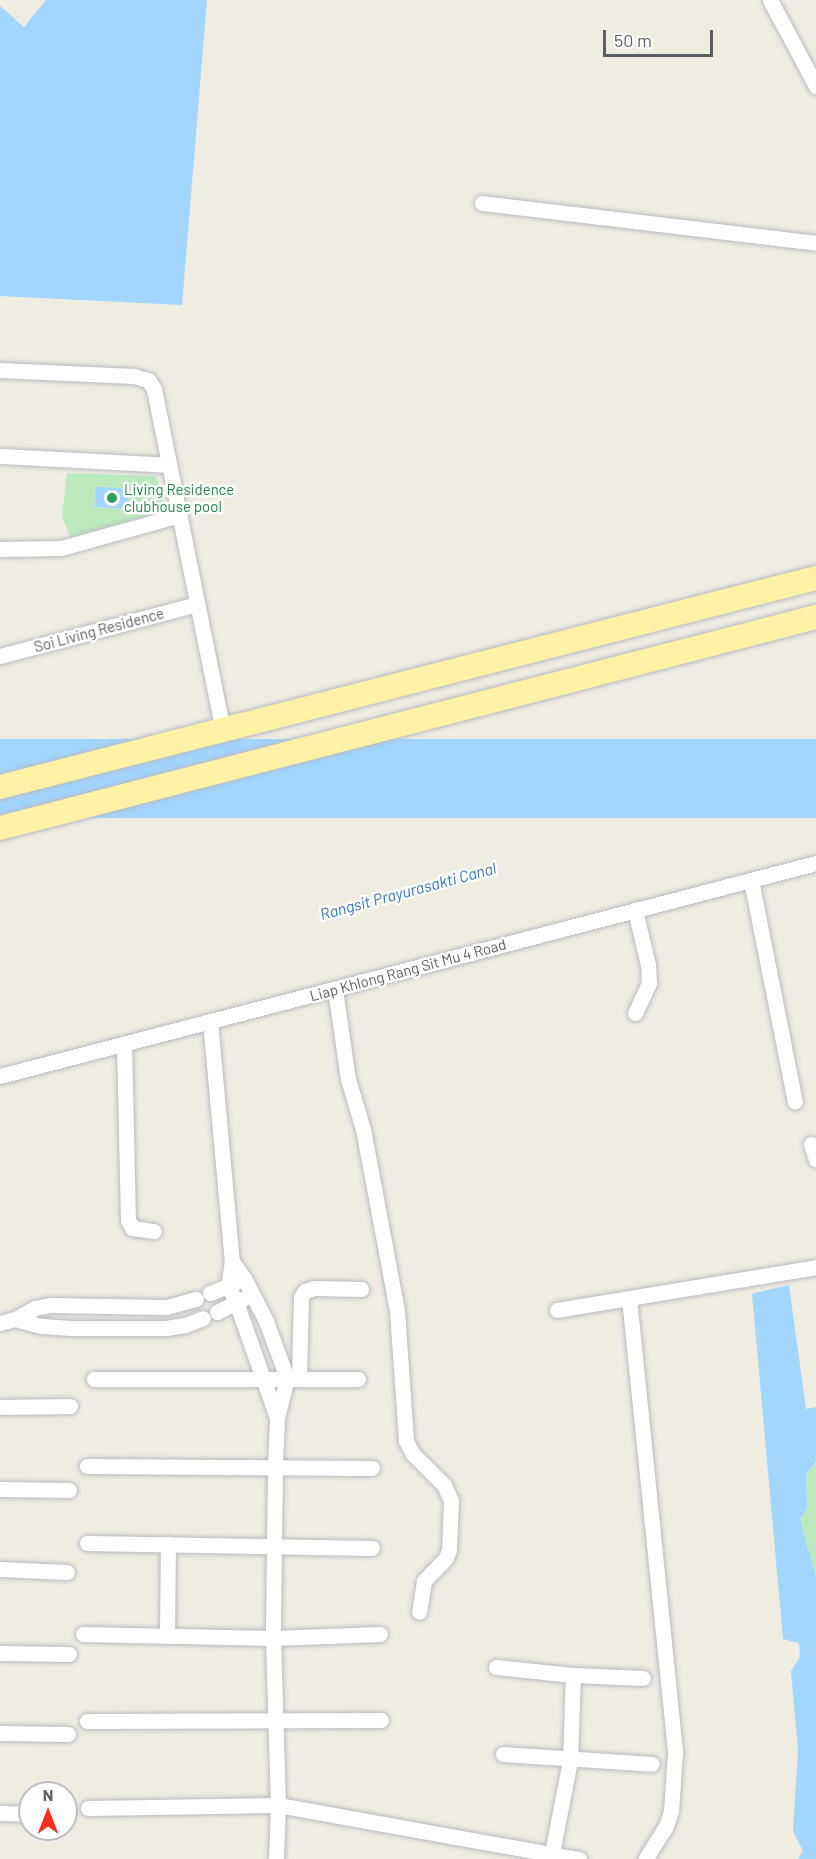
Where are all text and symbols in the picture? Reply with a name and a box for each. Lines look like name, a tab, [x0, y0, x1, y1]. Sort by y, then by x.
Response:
scale bar	[606, 18, 716, 56]
text: 50 m	[614, 29, 652, 51]
place label: Living Residence clubhouse pool	[124, 480, 234, 515]
marker: Living Residence clubhouse pool	[105, 491, 119, 505]
street label: Soi Living Residence	[32, 604, 166, 656]
water label: Rangsit Prayurasakti Canal	[318, 858, 498, 924]
street label: Liap Khlong Rang Sit Mu 4 Road	[308, 935, 508, 1005]
north arrow	[18, 1781, 78, 1841]
text: N	[43, 1785, 53, 1804]

